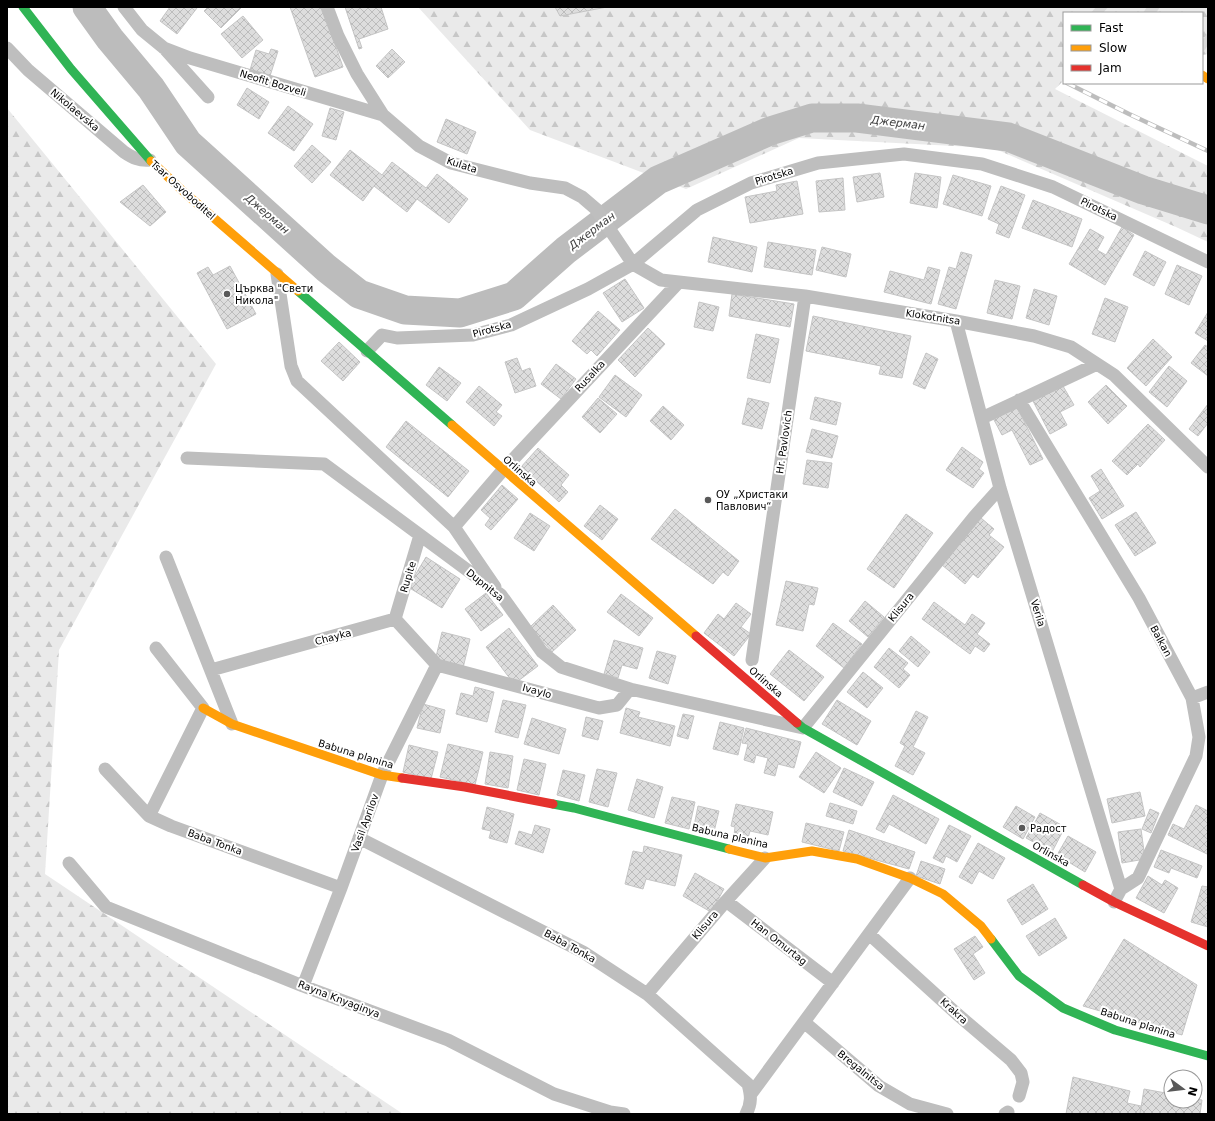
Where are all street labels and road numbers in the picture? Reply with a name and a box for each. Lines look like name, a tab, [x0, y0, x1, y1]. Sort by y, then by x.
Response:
street label: Neofit Bozveli	[238, 68, 308, 98]
street label: Nikolaevska	[49, 87, 101, 133]
street label: Kulata	[445, 155, 479, 175]
street label: Tsar Osvoboditel	[148, 158, 217, 222]
street label: Pirotska	[754, 165, 794, 187]
street label: Pirotska	[1079, 195, 1119, 223]
street label: Klokotnitsa	[905, 307, 961, 327]
street label: Pirotska	[472, 319, 512, 339]
street label: Rusalka	[573, 358, 607, 394]
street label: Hr. Pavlovich	[774, 409, 794, 475]
street label: Orlinska	[501, 453, 539, 489]
street label: Rupite	[398, 560, 418, 594]
street label: Dupnitsa	[464, 567, 506, 603]
street label: Klisura	[886, 590, 916, 624]
street label: Verila	[1029, 598, 1047, 628]
street label: Balkan	[1148, 623, 1174, 659]
street label: Chayka	[314, 627, 352, 647]
street label: Orlinska	[747, 664, 785, 700]
street label: Ivaylo	[521, 682, 553, 700]
street label: Babuna planina	[317, 737, 395, 771]
street label: Vasil Aprilov	[349, 792, 381, 854]
street label: Babuna planina	[691, 822, 769, 850]
street label: Baba Tonka	[186, 827, 244, 857]
street label: Orlinska	[1030, 839, 1072, 869]
street label: Klisura	[690, 908, 720, 942]
street label: Han Omurtag	[749, 917, 809, 967]
street label: Baba Tonka	[542, 927, 598, 965]
street label: Rayna Knyaginya	[296, 978, 382, 1020]
street label: Krakra	[938, 996, 970, 1026]
street label: Babuna planina	[1099, 1006, 1177, 1040]
street label: Bregalnitsa	[836, 1048, 886, 1092]

